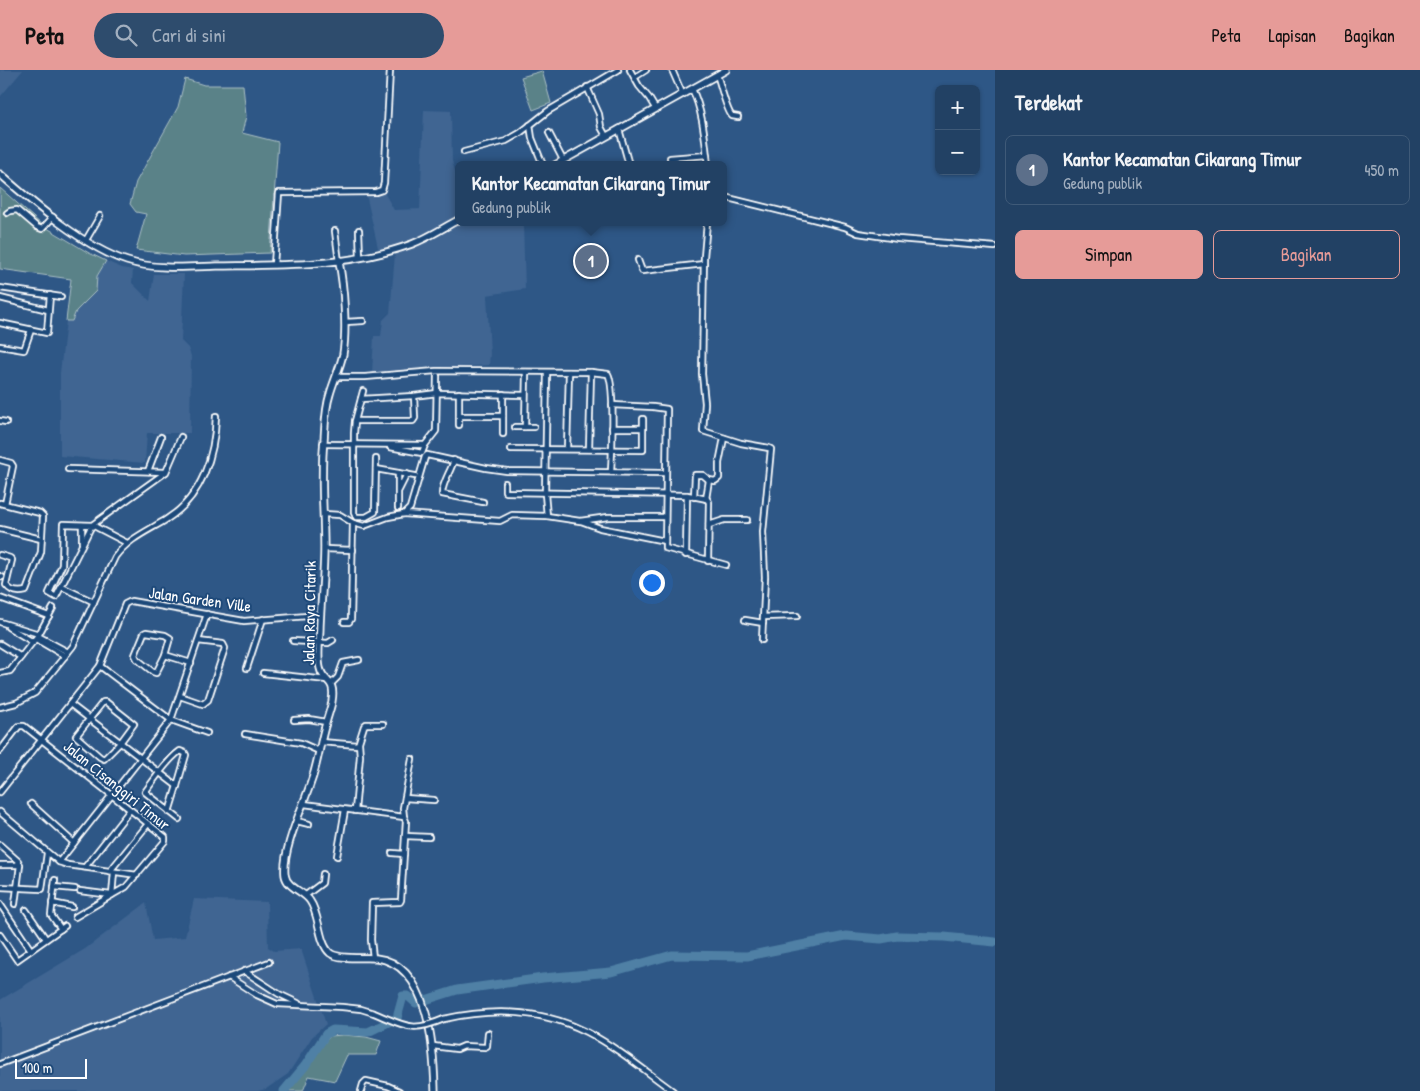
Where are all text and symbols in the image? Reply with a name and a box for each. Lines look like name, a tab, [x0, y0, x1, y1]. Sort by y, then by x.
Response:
search box	[94, 13, 444, 58]
text: Peta	[25, 19, 64, 51]
icon: search	[112, 21, 140, 49]
text: Cari di sini	[152, 22, 226, 48]
text: Peta	[1211, 23, 1240, 48]
text: Lapisan	[1268, 23, 1316, 48]
text: Bagikan	[1344, 23, 1395, 48]
map controls	[935, 85, 980, 175]
button: +	[935, 85, 980, 130]
text: Terdekat	[1015, 88, 1082, 117]
button: −	[935, 130, 980, 175]
text: Kantor Kecamatan Cikarang Timur	[1063, 146, 1302, 172]
text: 1	[1029, 159, 1035, 181]
text: 450 m	[1365, 159, 1399, 181]
popup	[455, 161, 727, 226]
text: Kantor Kecamatan Cikarang Timur	[472, 170, 710, 196]
text: Gedung publik	[1063, 172, 1142, 194]
text: Gedung publik	[472, 196, 551, 218]
button: Simpan	[1015, 230, 1203, 279]
button: Bagikan	[1213, 230, 1400, 279]
pin: 1	[575, 242, 607, 280]
street label: Jalan Raya Citarik	[297, 560, 321, 665]
your location	[639, 570, 665, 596]
street label: Jalan Garden Ville	[147, 581, 253, 617]
street label: Jalan Cisanggiri Timur	[59, 735, 175, 835]
scale bar	[15, 1056, 88, 1079]
text: 100 m	[22, 1058, 52, 1077]

